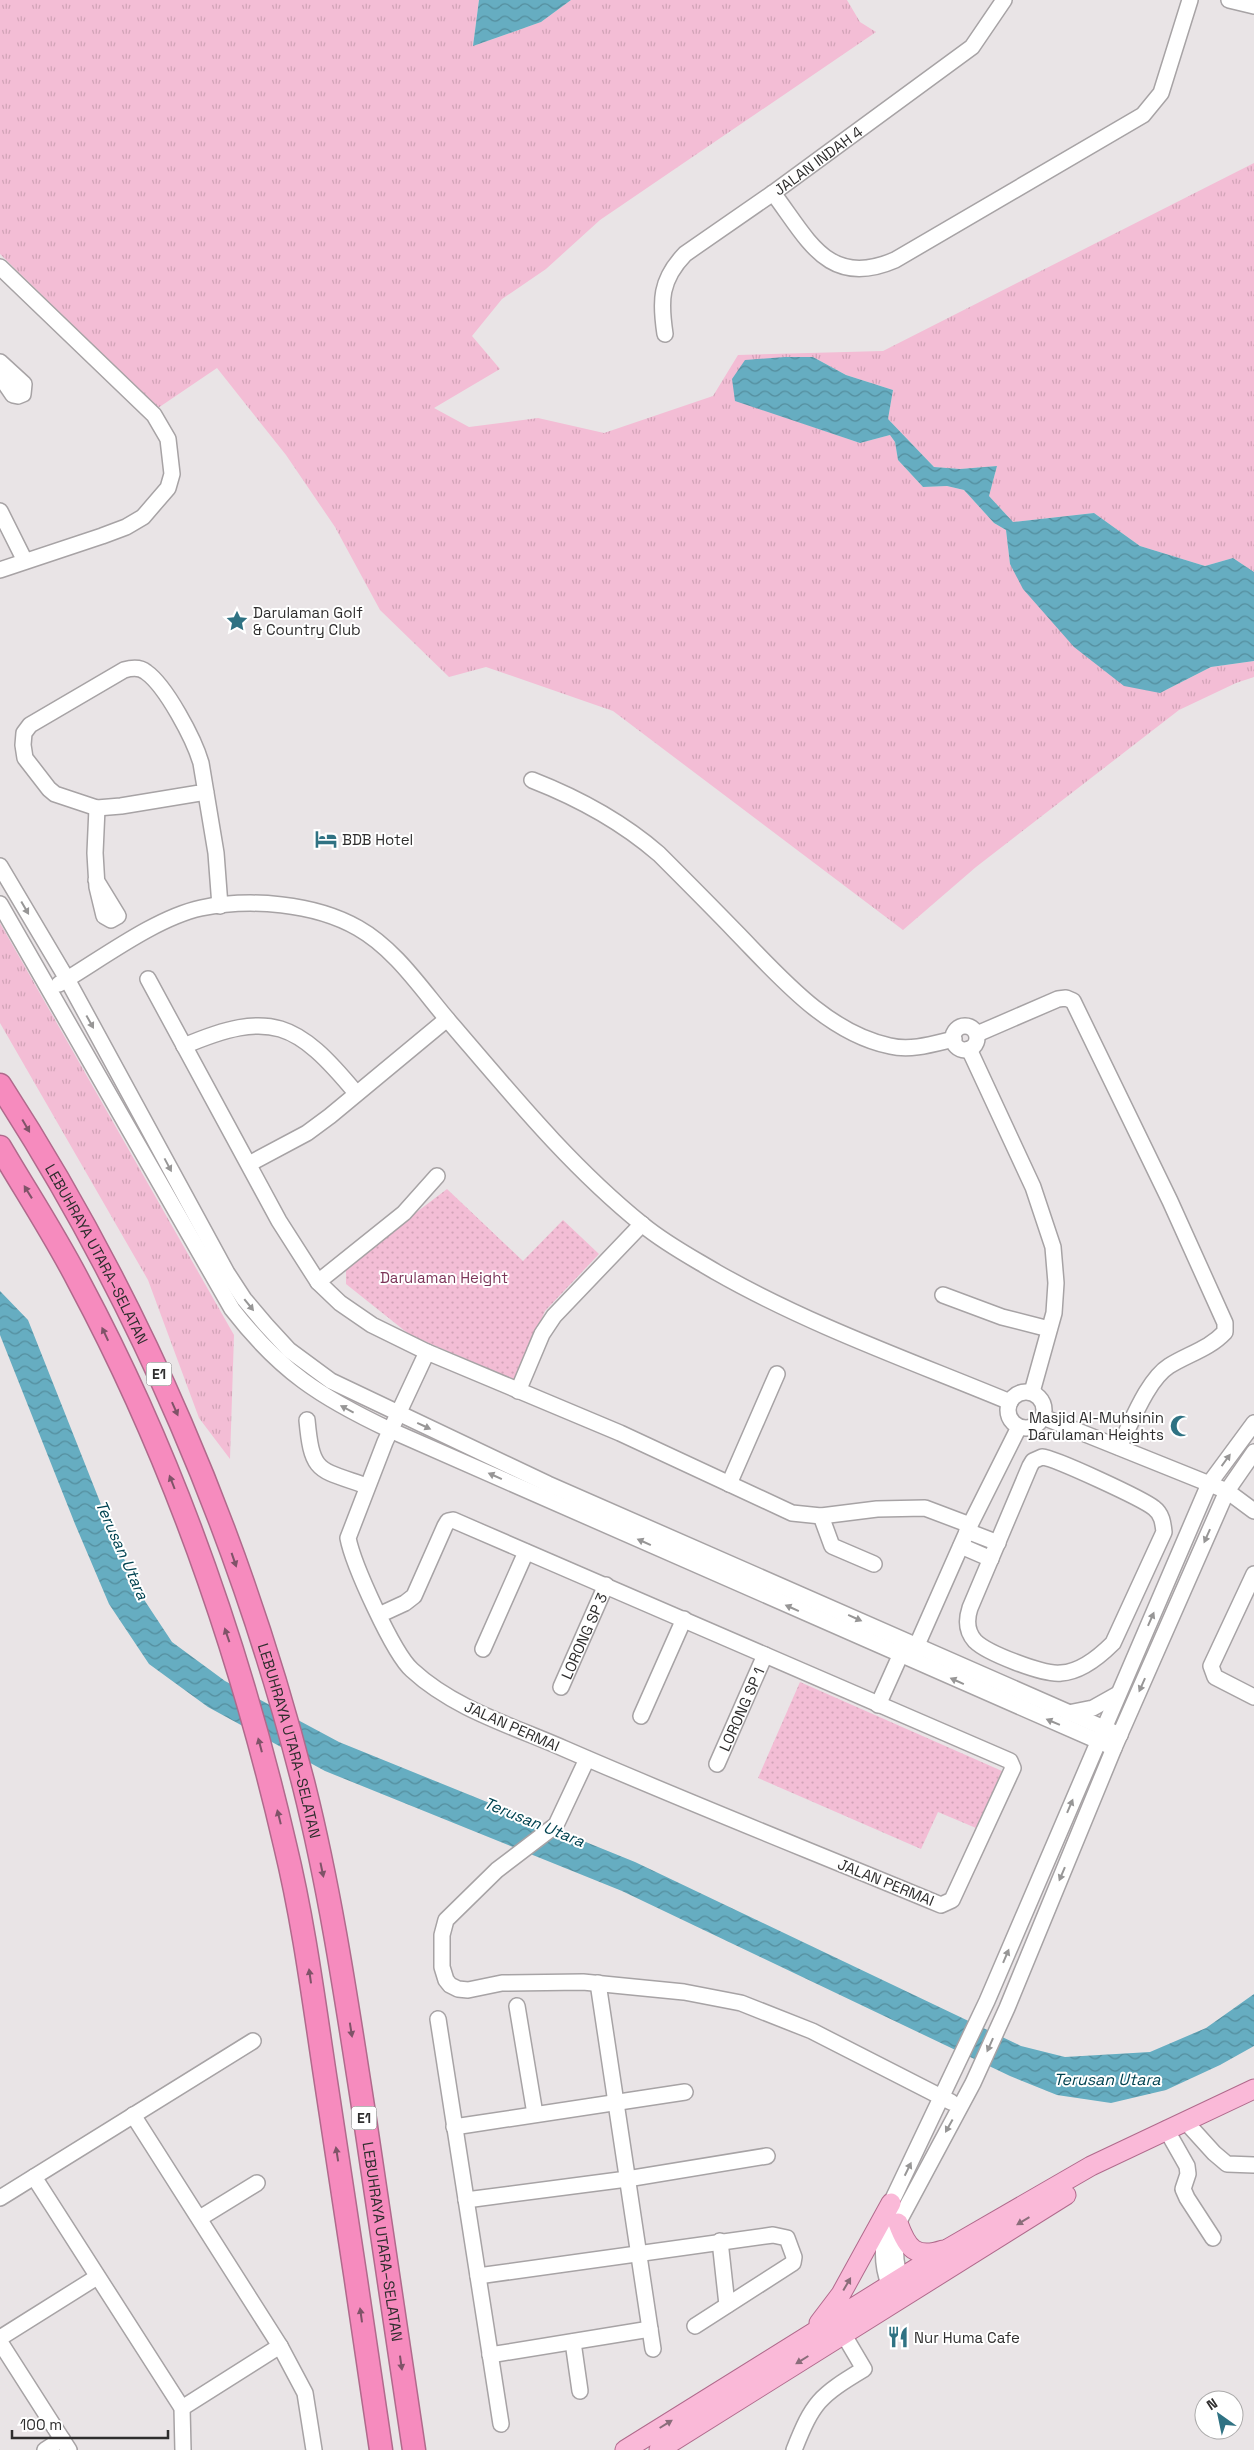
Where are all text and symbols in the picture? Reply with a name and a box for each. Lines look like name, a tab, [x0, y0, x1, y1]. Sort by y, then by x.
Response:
street label: JALAN INDAH 4	[770, 121, 866, 199]
place label: Darulaman Golf & Country Club	[253, 603, 363, 639]
place icon: Darulaman Golf & Country Club	[224, 608, 250, 634]
hotel icon: BDB Hotel	[313, 826, 339, 852]
place label: BDB Hotel	[342, 830, 413, 849]
one-way arrow	[20, 901, 29, 914]
one-way arrow	[86, 1015, 94, 1029]
one-way arrow	[22, 1119, 30, 1134]
one-way arrow	[164, 1157, 172, 1172]
street label: LEBUHRAYA UTARA–SELATAN	[41, 1160, 153, 1347]
one-way arrow	[23, 1185, 32, 1198]
park label: Darulaman Height	[380, 1268, 508, 1287]
one-way arrow	[244, 1298, 255, 1311]
one-way arrow	[101, 1327, 109, 1341]
road number: E1	[146, 1362, 172, 1386]
one-way arrow	[171, 1402, 179, 1416]
one-way arrow	[340, 1405, 354, 1413]
place label: Masjid Al-Muhsinin Darulaman Heights	[1028, 1408, 1164, 1444]
mosque icon: Masjid Al-Muhsinin Darulaman Heights	[1168, 1413, 1194, 1439]
one-way arrow	[417, 1422, 431, 1430]
one-way arrow	[1221, 1453, 1231, 1467]
one-way arrow	[488, 1472, 502, 1480]
one-way arrow	[168, 1474, 176, 1489]
water label: Terusan Utara	[91, 1497, 154, 1604]
one-way arrow	[1203, 1529, 1211, 1543]
one-way arrow	[637, 1537, 651, 1545]
one-way arrow	[231, 1553, 238, 1568]
street label: LORONG SP 3	[556, 1590, 611, 1682]
one-way arrow	[785, 1603, 799, 1611]
one-way arrow	[1147, 1612, 1155, 1626]
one-way arrow	[848, 1615, 862, 1623]
one-way arrow	[223, 1627, 231, 1642]
street label: LEBUHRAYA UTARA–SELATAN	[254, 1641, 325, 1840]
street label: LORONG SP 1	[714, 1664, 768, 1754]
one-way arrow	[950, 1676, 964, 1684]
one-way arrow	[1137, 1678, 1145, 1692]
street label: JALAN PERMAI	[461, 1697, 563, 1755]
one-way arrow	[1046, 1718, 1060, 1726]
one-way arrow	[256, 1737, 264, 1753]
water label: Terusan Utara	[481, 1792, 588, 1852]
one-way arrow	[1067, 1799, 1075, 1813]
one-way arrow	[275, 1810, 283, 1825]
street label: JALAN PERMAI	[835, 1854, 937, 1910]
one-way arrow	[318, 1862, 326, 1878]
one-way arrow	[1058, 1867, 1066, 1882]
one-way arrow	[1003, 1949, 1011, 1963]
one-way arrow	[306, 1968, 314, 1984]
one-way arrow	[347, 2022, 355, 2038]
one-way arrow	[985, 2038, 993, 2052]
water label: Terusan Utara	[1054, 2069, 1161, 2090]
road number: E1	[352, 2106, 376, 2130]
one-way arrow	[945, 2118, 953, 2133]
street label: LEBUHRAYA UTARA–SELATAN	[359, 2140, 408, 2343]
one-way arrow	[333, 2146, 341, 2162]
one-way arrow	[904, 2162, 912, 2176]
one-way arrow	[1017, 2217, 1030, 2226]
one-way arrow	[843, 2277, 851, 2292]
one-way arrow	[357, 2307, 365, 2323]
restaurant icon: Nur Huma Cafe	[885, 2324, 911, 2350]
place label: Nur Huma Cafe	[914, 2328, 1020, 2347]
one-way arrow	[795, 2355, 808, 2364]
one-way arrow	[397, 2356, 405, 2372]
north arrow	[1194, 2390, 1244, 2440]
text: N	[1203, 2394, 1221, 2414]
scale bar	[12, 2408, 169, 2440]
text: 100 m	[20, 2415, 62, 2434]
one-way arrow	[659, 2420, 673, 2429]

